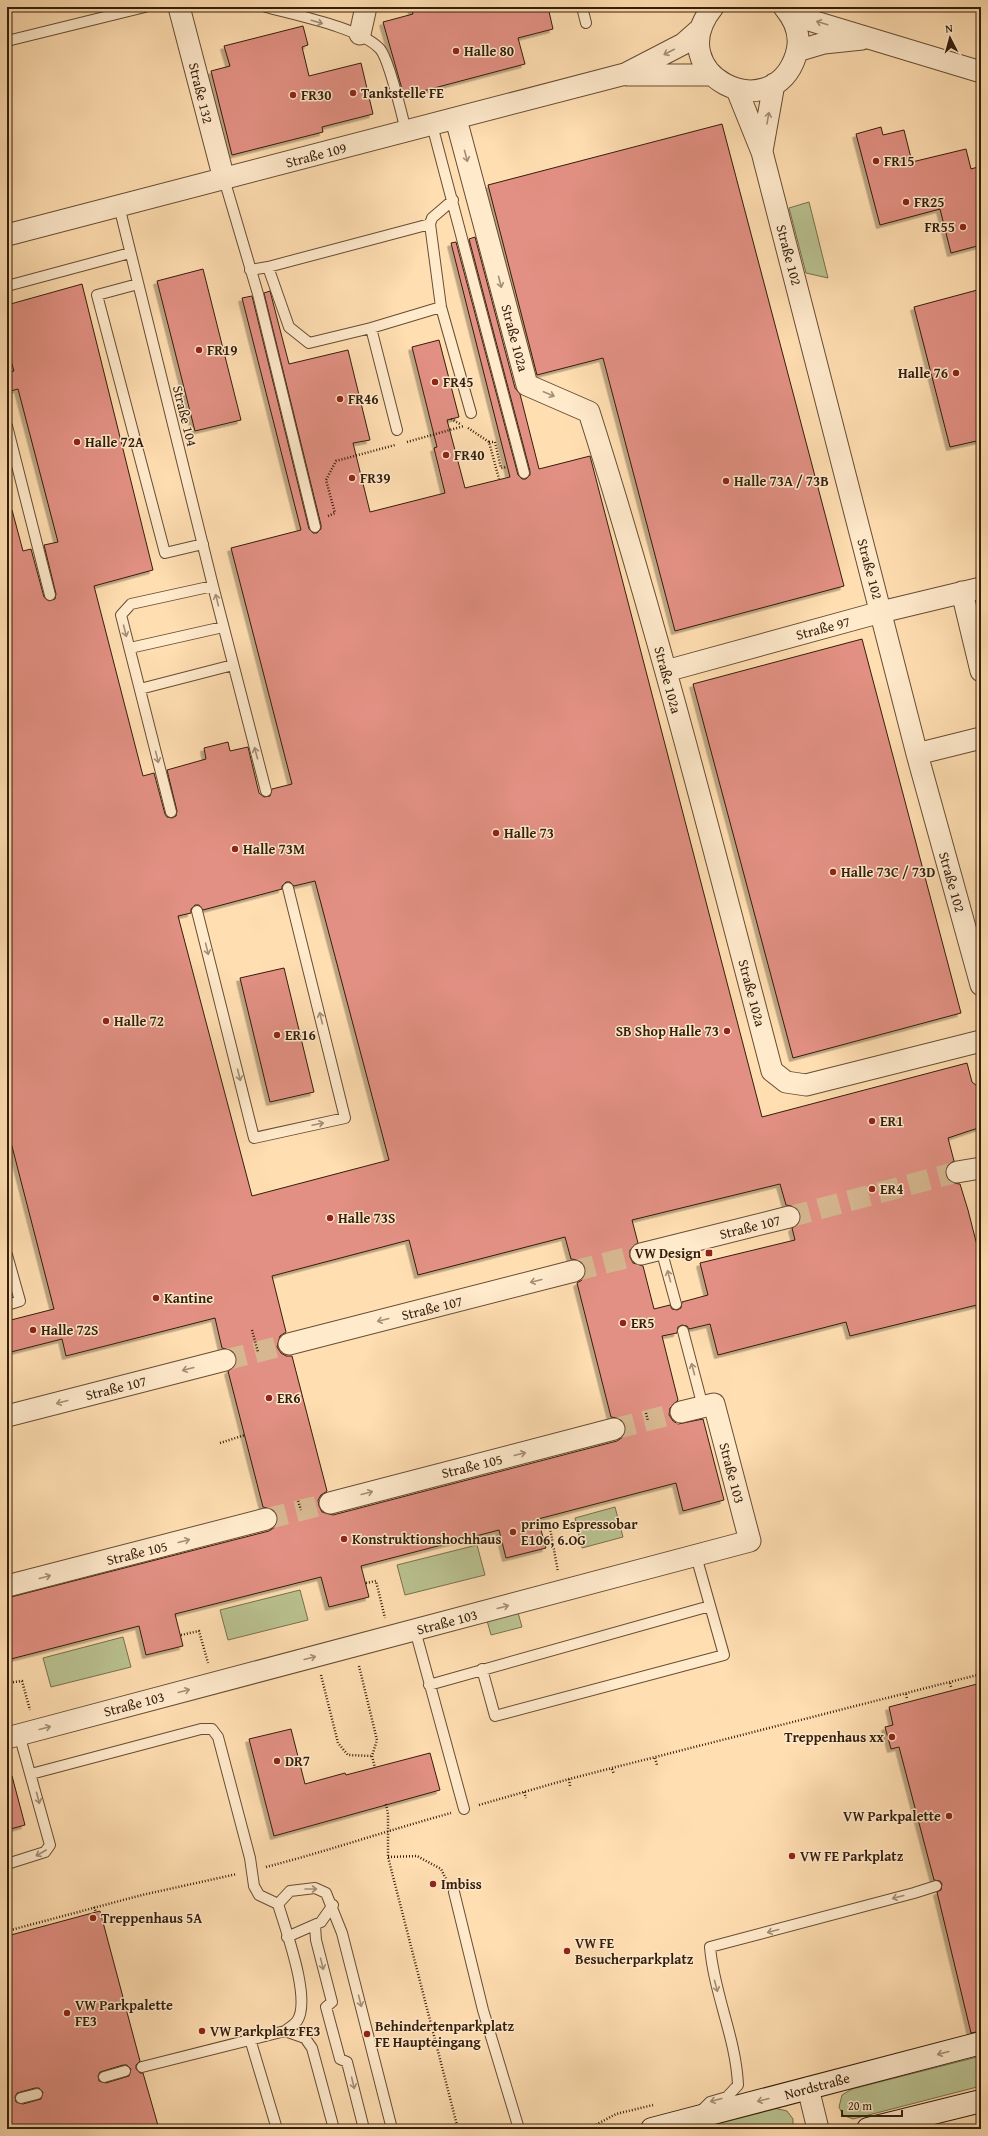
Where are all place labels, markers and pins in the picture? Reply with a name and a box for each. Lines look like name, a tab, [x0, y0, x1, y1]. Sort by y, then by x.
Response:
place label: Halle 80	[464, 41, 514, 61]
marker: Halle 80	[451, 46, 461, 56]
place label: Tankstelle FE	[361, 83, 444, 103]
place label: FR30	[301, 85, 331, 105]
marker: Tankstelle FE	[348, 88, 358, 98]
marker: FR30	[288, 90, 298, 100]
place label: FR15	[884, 151, 914, 171]
marker: FR15	[871, 156, 881, 166]
place label: FR25	[914, 192, 944, 212]
marker: FR25	[901, 197, 911, 207]
place label: FR55	[925, 217, 955, 237]
marker: FR55	[958, 222, 968, 232]
place label: FR19	[207, 340, 237, 360]
marker: FR19	[194, 345, 204, 355]
place label: Halle 76	[898, 363, 948, 383]
marker: Halle 76	[951, 368, 961, 378]
place label: FR45	[443, 372, 473, 392]
marker: FR45	[430, 377, 440, 387]
place label: FR46	[348, 389, 378, 409]
marker: FR46	[335, 394, 345, 404]
place label: Halle 72A	[85, 432, 144, 452]
marker: Halle 72A	[72, 437, 82, 447]
place label: FR40	[454, 445, 484, 465]
marker: FR40	[441, 450, 451, 460]
place label: FR39	[360, 468, 390, 488]
place label: Halle 73A / 73B	[734, 471, 829, 491]
marker: FR39	[347, 473, 357, 483]
marker: Halle 73A / 73B	[721, 476, 731, 486]
place label: Halle 73	[504, 823, 554, 843]
marker: Halle 73	[491, 828, 501, 838]
place label: Halle 73M	[243, 839, 305, 859]
marker: Halle 73M	[230, 844, 240, 854]
place label: Halle 73C / 73D	[841, 862, 935, 882]
marker: Halle 73C / 73D	[828, 867, 838, 877]
place label: Halle 72	[114, 1011, 164, 1031]
marker: Halle 72	[101, 1016, 111, 1026]
place label: SB Shop Halle 73	[616, 1021, 719, 1041]
place label: ER16	[285, 1025, 316, 1045]
marker: SB Shop Halle 73	[722, 1026, 732, 1036]
marker: ER16	[272, 1030, 282, 1040]
place label: ER1	[880, 1111, 903, 1131]
marker: ER1	[867, 1116, 877, 1126]
place label: ER4	[880, 1179, 903, 1199]
marker: ER4	[867, 1184, 877, 1194]
place label: Halle 73S	[338, 1208, 395, 1228]
marker: Halle 73S	[325, 1213, 335, 1223]
place label: VW Design	[635, 1243, 702, 1263]
marker: VW Design	[704, 1248, 714, 1258]
place label: Kantine	[164, 1288, 213, 1308]
marker: Kantine	[151, 1293, 161, 1303]
place label: ER5	[631, 1313, 654, 1333]
marker: ER5	[618, 1318, 628, 1328]
place label: Halle 72S	[41, 1320, 98, 1340]
marker: Halle 72S	[28, 1325, 38, 1335]
place label: ER6	[277, 1388, 300, 1408]
marker: ER6	[264, 1393, 274, 1403]
place label: primo Espressobar E106, 6.OG	[521, 1514, 638, 1550]
marker: primo Espressobar E106, 6.OG	[508, 1527, 518, 1537]
place label: Konstruktionshochhaus	[352, 1529, 501, 1549]
marker: Konstruktionshochhaus	[339, 1534, 349, 1544]
place label: Treppenhaus xx	[784, 1727, 885, 1747]
marker: Treppenhaus xx	[887, 1732, 897, 1742]
place label: DR7	[285, 1751, 310, 1771]
marker: DR7	[272, 1756, 282, 1766]
place label: VW Parkpalette	[843, 1806, 941, 1826]
marker: VW Parkpalette	[944, 1811, 954, 1821]
place label: VW FE Parkplatz	[800, 1846, 904, 1866]
marker: VW FE Parkplatz	[787, 1851, 797, 1861]
place label: Imbiss	[441, 1874, 482, 1894]
marker: Imbiss	[428, 1879, 438, 1889]
place label: Treppenhaus 5A	[101, 1908, 202, 1928]
marker: Treppenhaus 5A	[88, 1913, 98, 1923]
place label: VW FE Besucherparkplatz	[575, 1933, 694, 1969]
marker: VW FE Besucherparkplatz	[562, 1946, 572, 1956]
place label: VW Parkpalette FE3	[75, 1995, 173, 2031]
marker: VW Parkpalette FE3	[62, 2008, 72, 2018]
place label: Behindertenparkplatz FE Haupteingang	[375, 2016, 515, 2052]
place label: VW Parkplatz FE3	[210, 2021, 321, 2041]
marker: VW Parkplatz FE3	[197, 2026, 207, 2036]
marker: Behindertenparkplatz FE Haupteingang	[362, 2029, 372, 2039]

